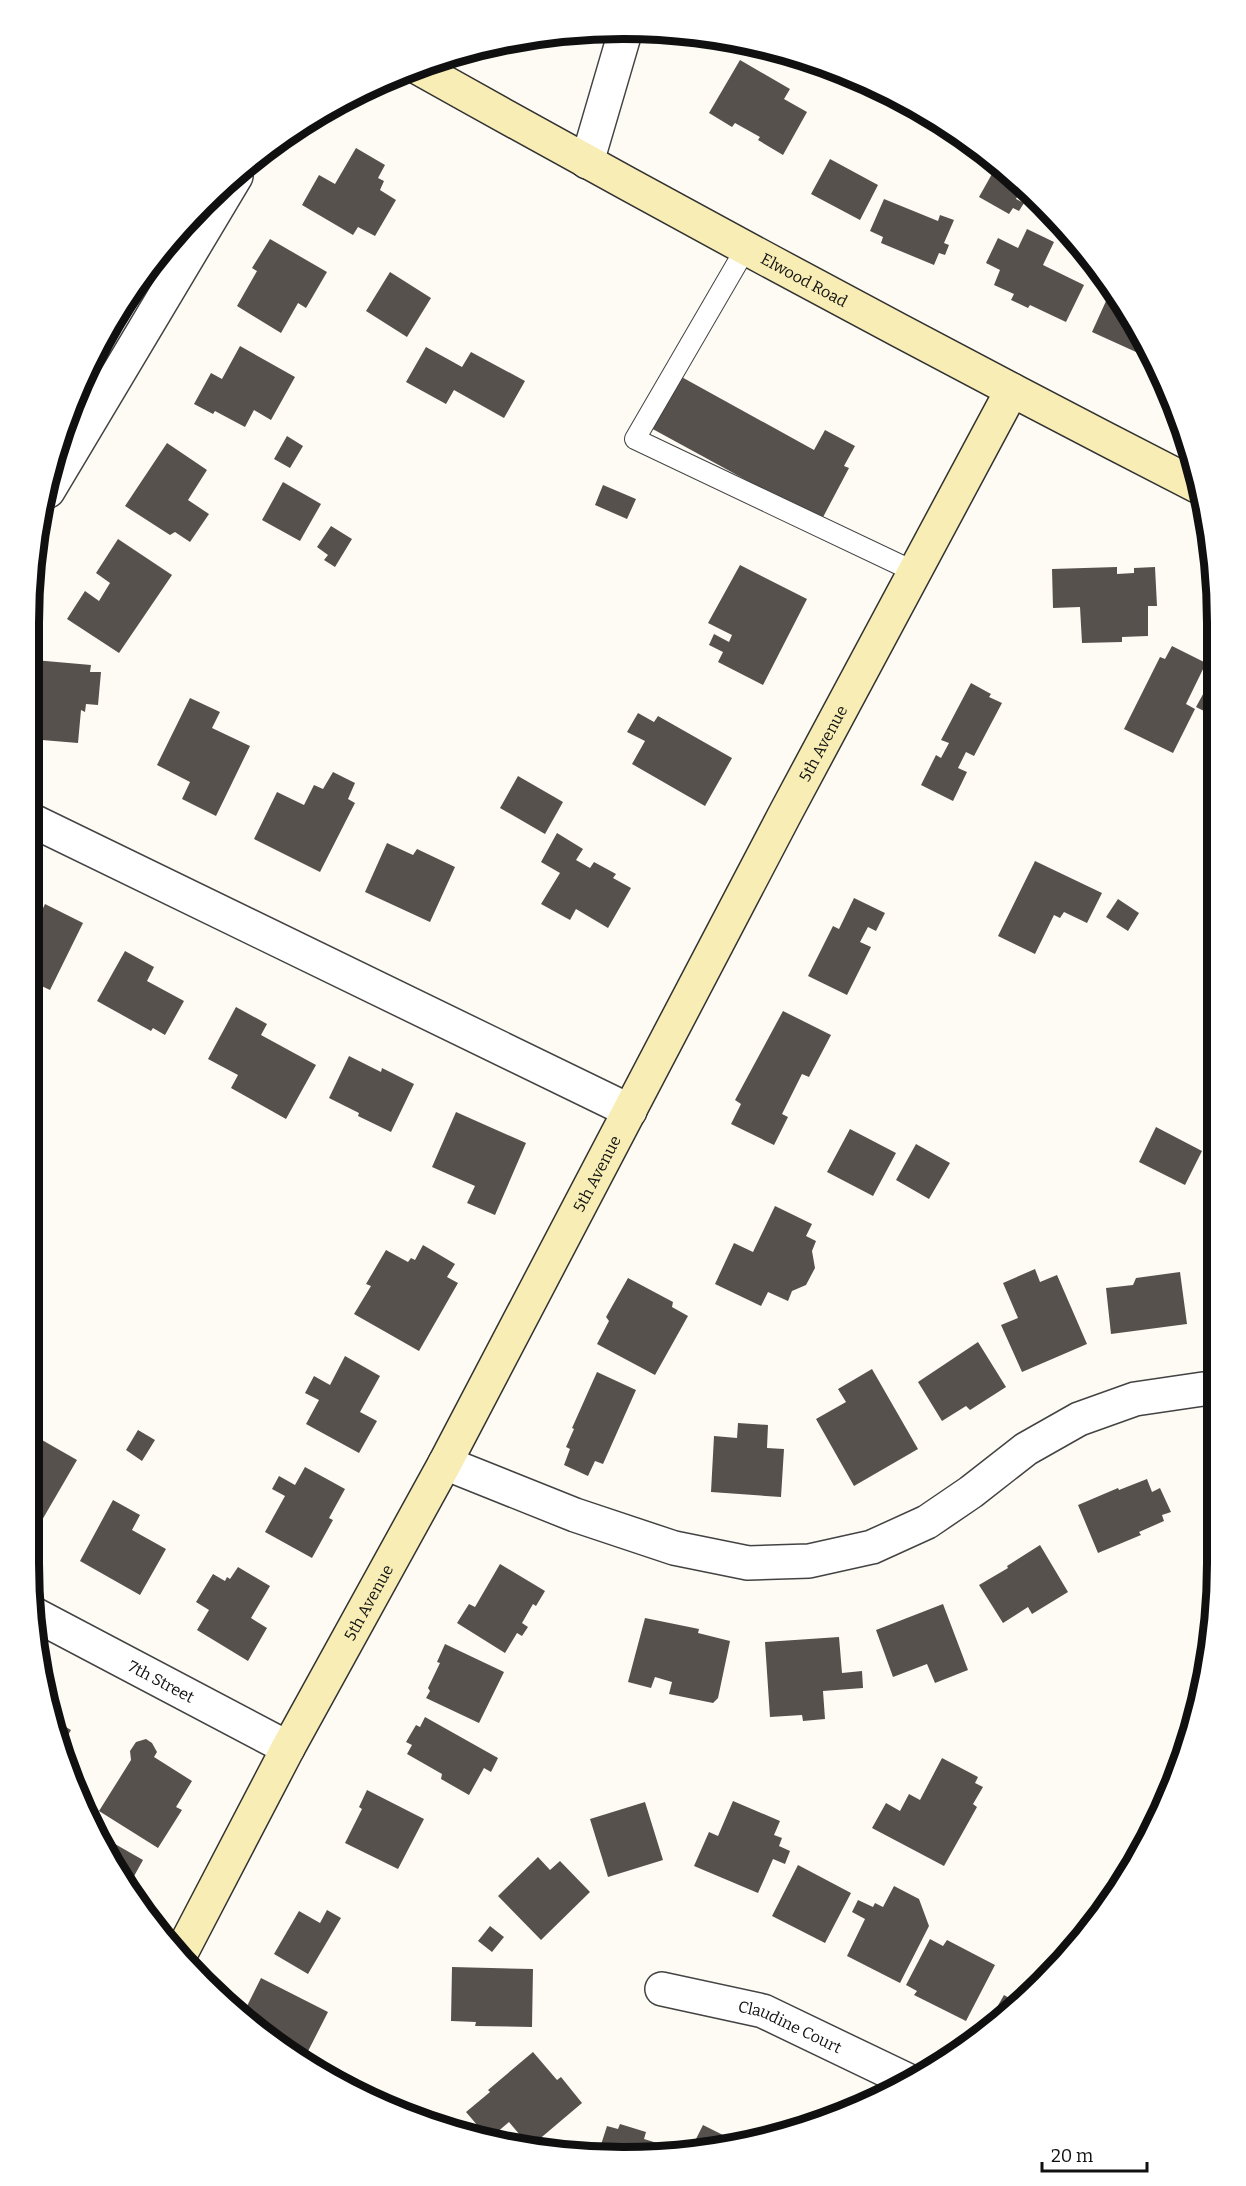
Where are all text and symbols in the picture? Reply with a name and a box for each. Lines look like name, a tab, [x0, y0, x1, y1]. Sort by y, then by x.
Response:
street label: Elwood Road	[758, 249, 851, 311]
street label: 5th Avenue	[795, 702, 851, 785]
street label: 5th Avenue	[569, 1132, 625, 1215]
street label: 5th Avenue	[340, 1561, 397, 1644]
street label: 7th Street	[125, 1656, 198, 1707]
street label: Claudine Court	[737, 1996, 845, 2057]
scale bar	[1042, 2135, 1147, 2173]
text: 20 m	[1051, 2145, 1093, 2167]

